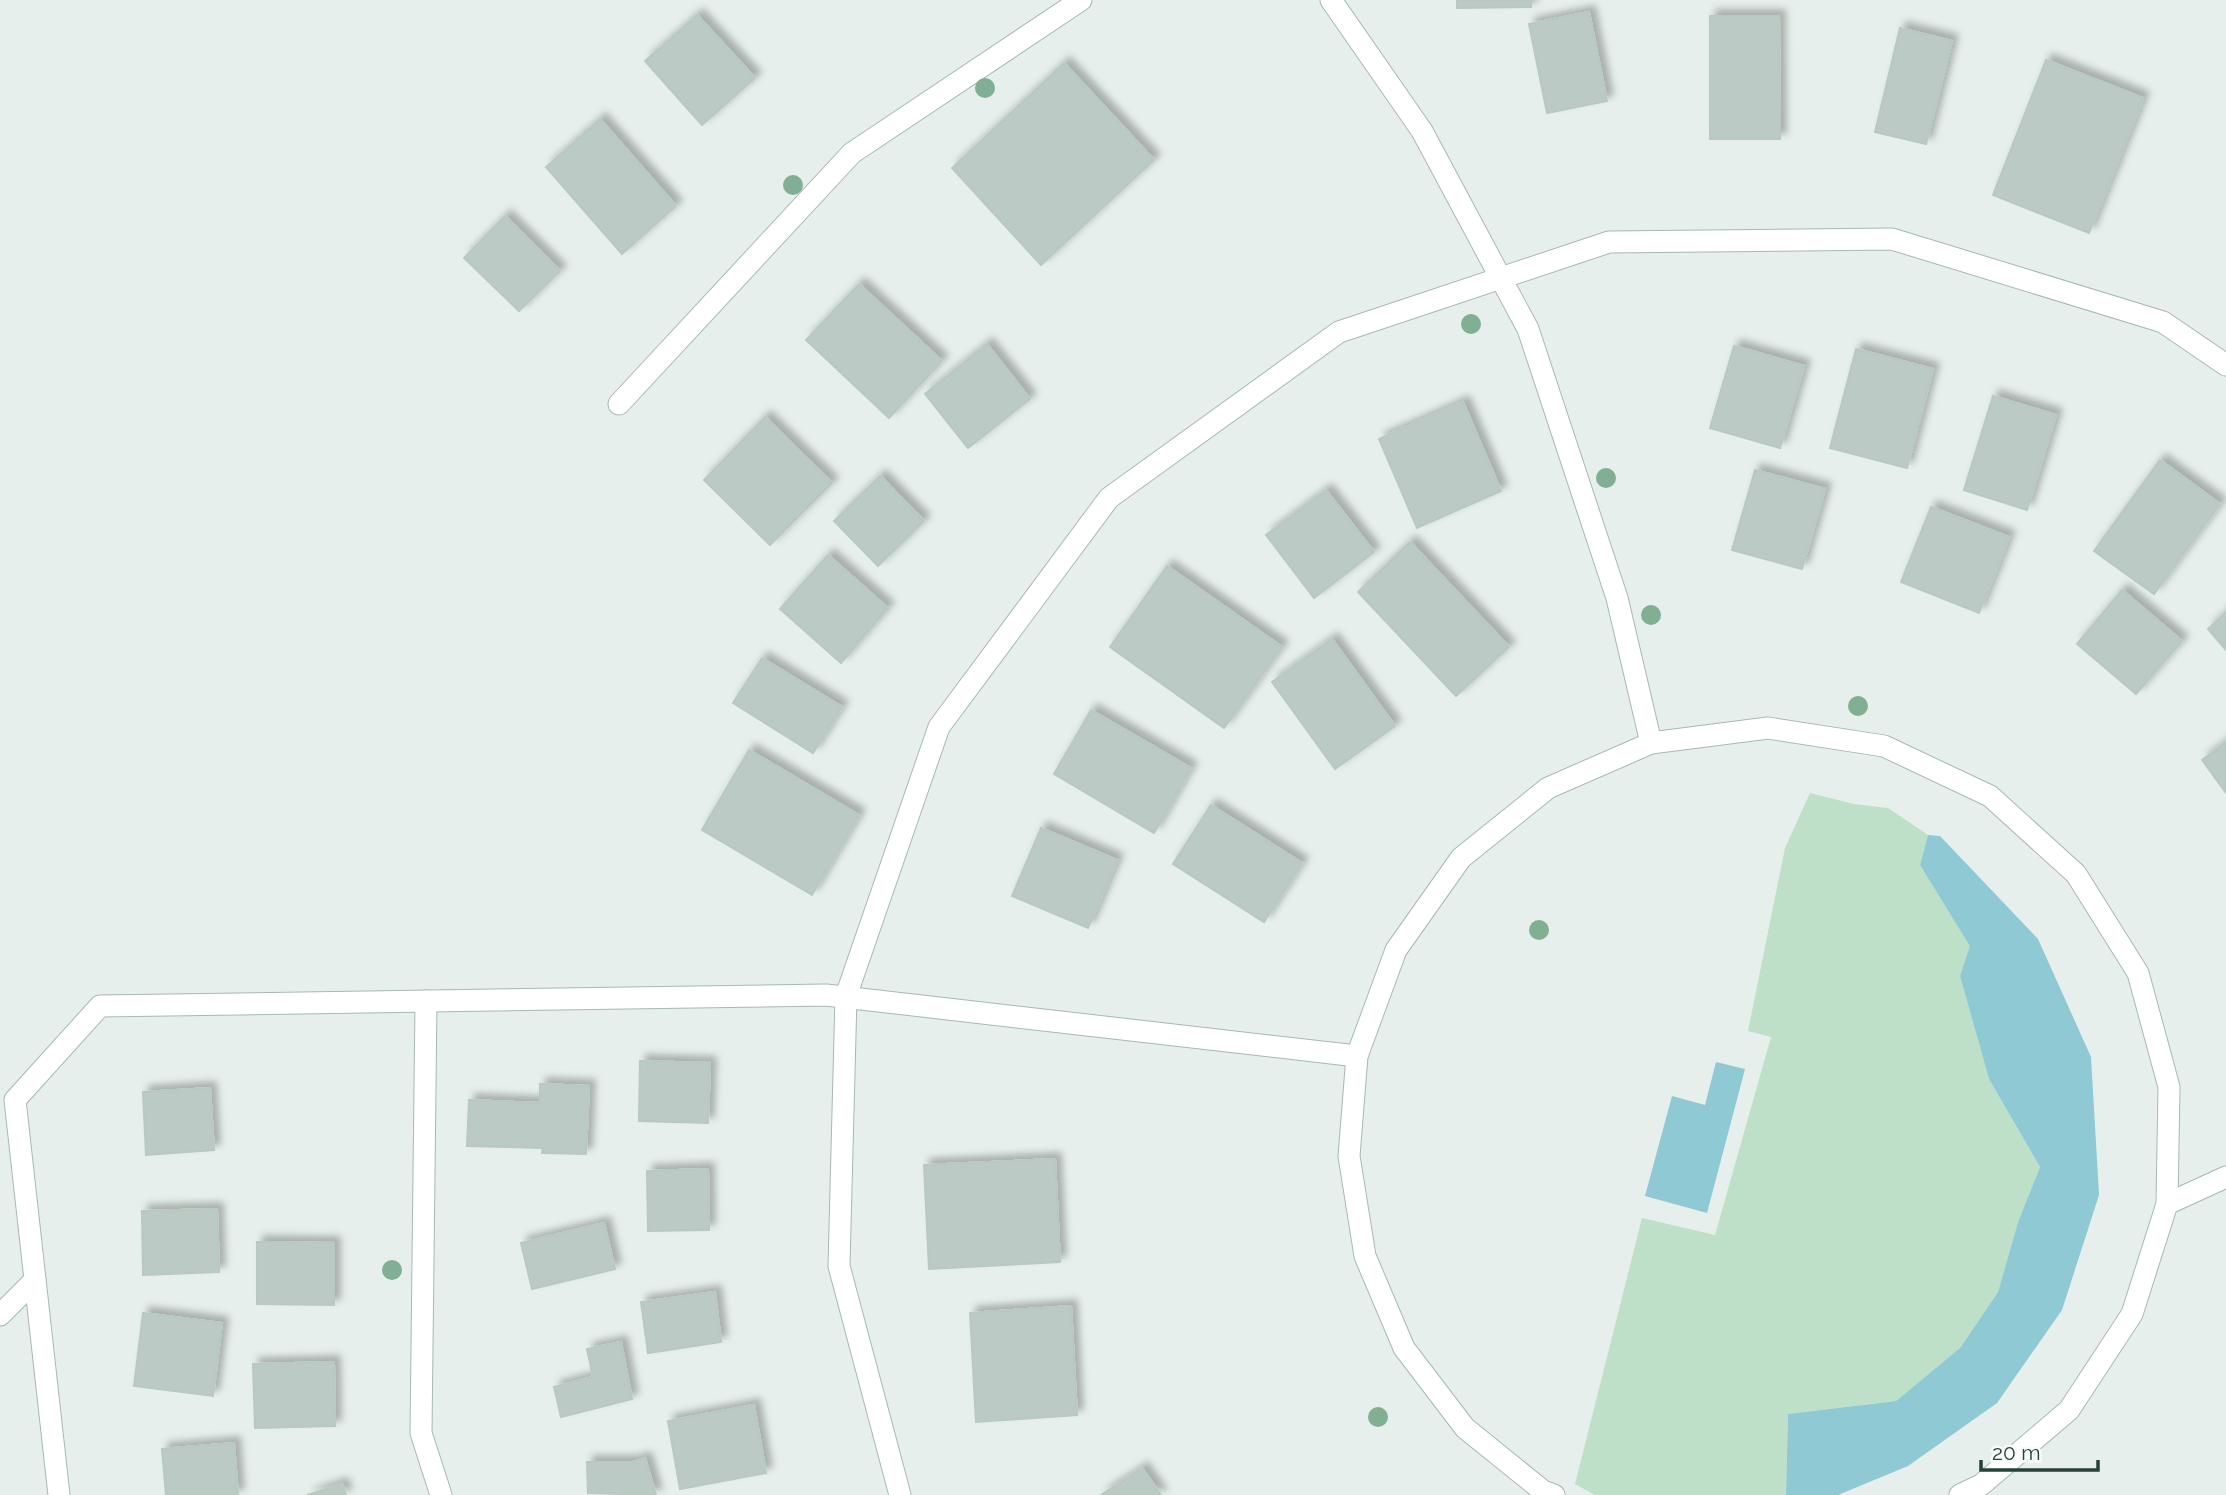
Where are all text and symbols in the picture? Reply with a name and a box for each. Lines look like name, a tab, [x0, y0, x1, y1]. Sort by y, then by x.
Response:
scale bar	[1981, 1428, 2098, 1472]
text: 20 m	[1992, 1440, 2040, 1465]

